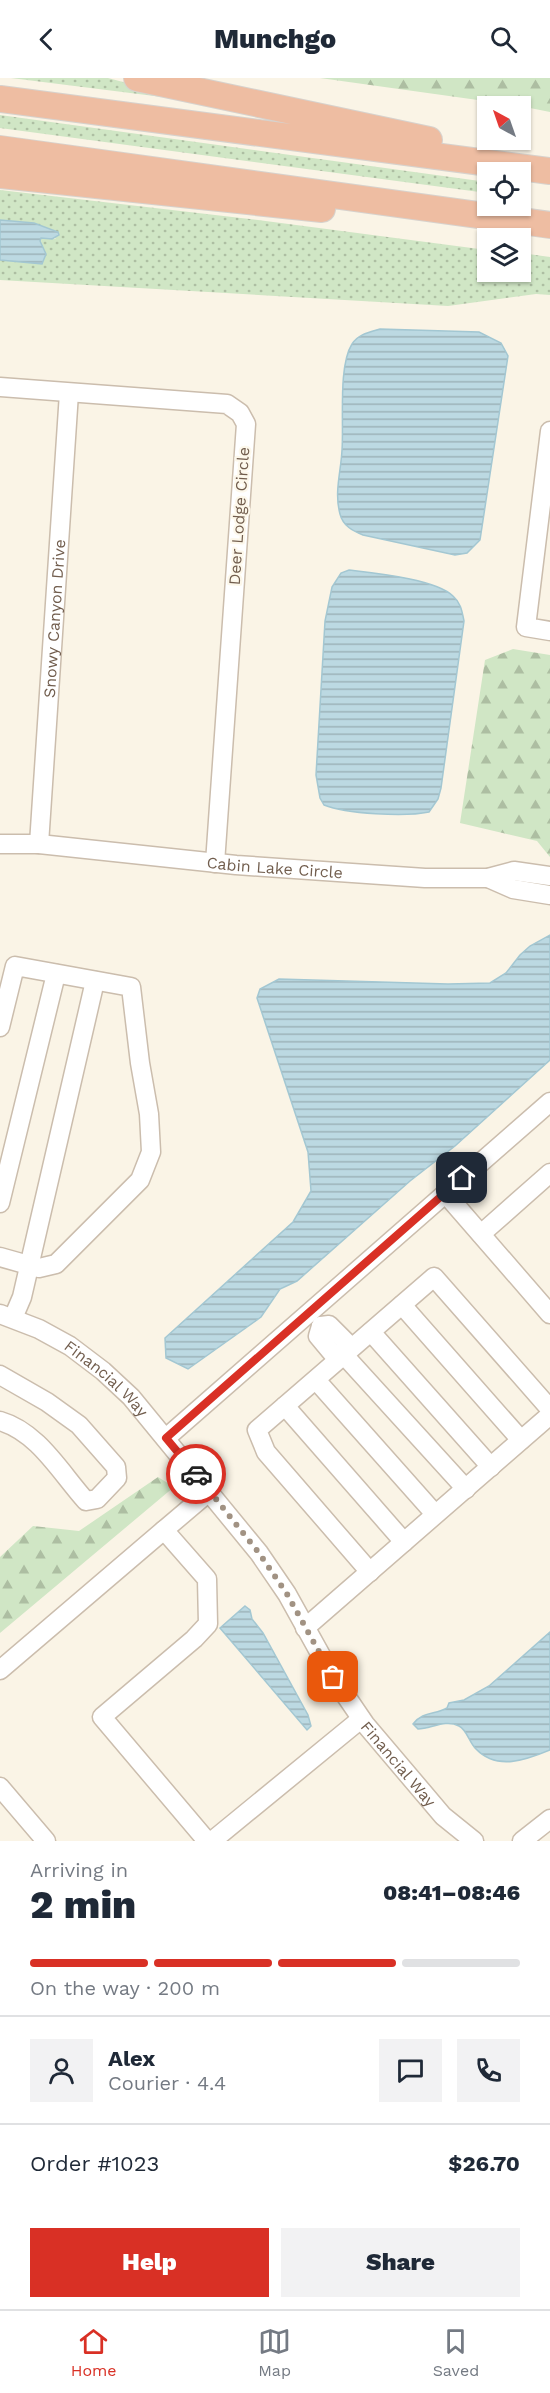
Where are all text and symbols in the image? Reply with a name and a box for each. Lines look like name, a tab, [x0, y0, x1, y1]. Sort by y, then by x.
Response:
icon: back	[30, 23, 63, 56]
text: Munchgo	[214, 23, 336, 55]
icon: search	[487, 23, 520, 56]
north arrow	[477, 96, 531, 150]
map controls	[477, 96, 531, 282]
button: locate	[477, 162, 531, 216]
button: layers	[477, 228, 531, 282]
street label: Deer Lodge Circle	[225, 446, 253, 586]
street label: Snowy Canyon Drive	[39, 539, 69, 698]
street label: Cabin Lake Circle	[206, 852, 344, 882]
pin	[436, 1152, 487, 1203]
icon: home	[445, 1161, 478, 1194]
street label: Financial Way	[61, 1336, 153, 1421]
courier	[166, 1444, 226, 1504]
icon: car	[180, 1458, 213, 1491]
pin	[307, 1651, 358, 1702]
icon: bag	[316, 1660, 349, 1693]
street label: Financial Way	[357, 1717, 441, 1811]
text: Arriving in	[30, 1858, 128, 1882]
text: 08:41–08:46	[383, 1880, 520, 1905]
text: 2 min	[30, 1882, 136, 1927]
text: On the way · 200 m	[30, 1976, 220, 2000]
button: person	[30, 2039, 93, 2102]
button: chat	[379, 2039, 442, 2102]
button: phone	[457, 2039, 520, 2102]
text: Alex	[108, 2046, 155, 2071]
text: Courier · 4.4	[108, 2071, 226, 2095]
text: Order #1023	[30, 2151, 159, 2176]
text: $26.70	[448, 2151, 520, 2176]
button: Help	[30, 2228, 269, 2297]
button: Share	[281, 2228, 520, 2297]
tab: Home	[71, 2325, 117, 2380]
tab: Map	[258, 2325, 291, 2380]
tab: Saved	[433, 2325, 479, 2380]

